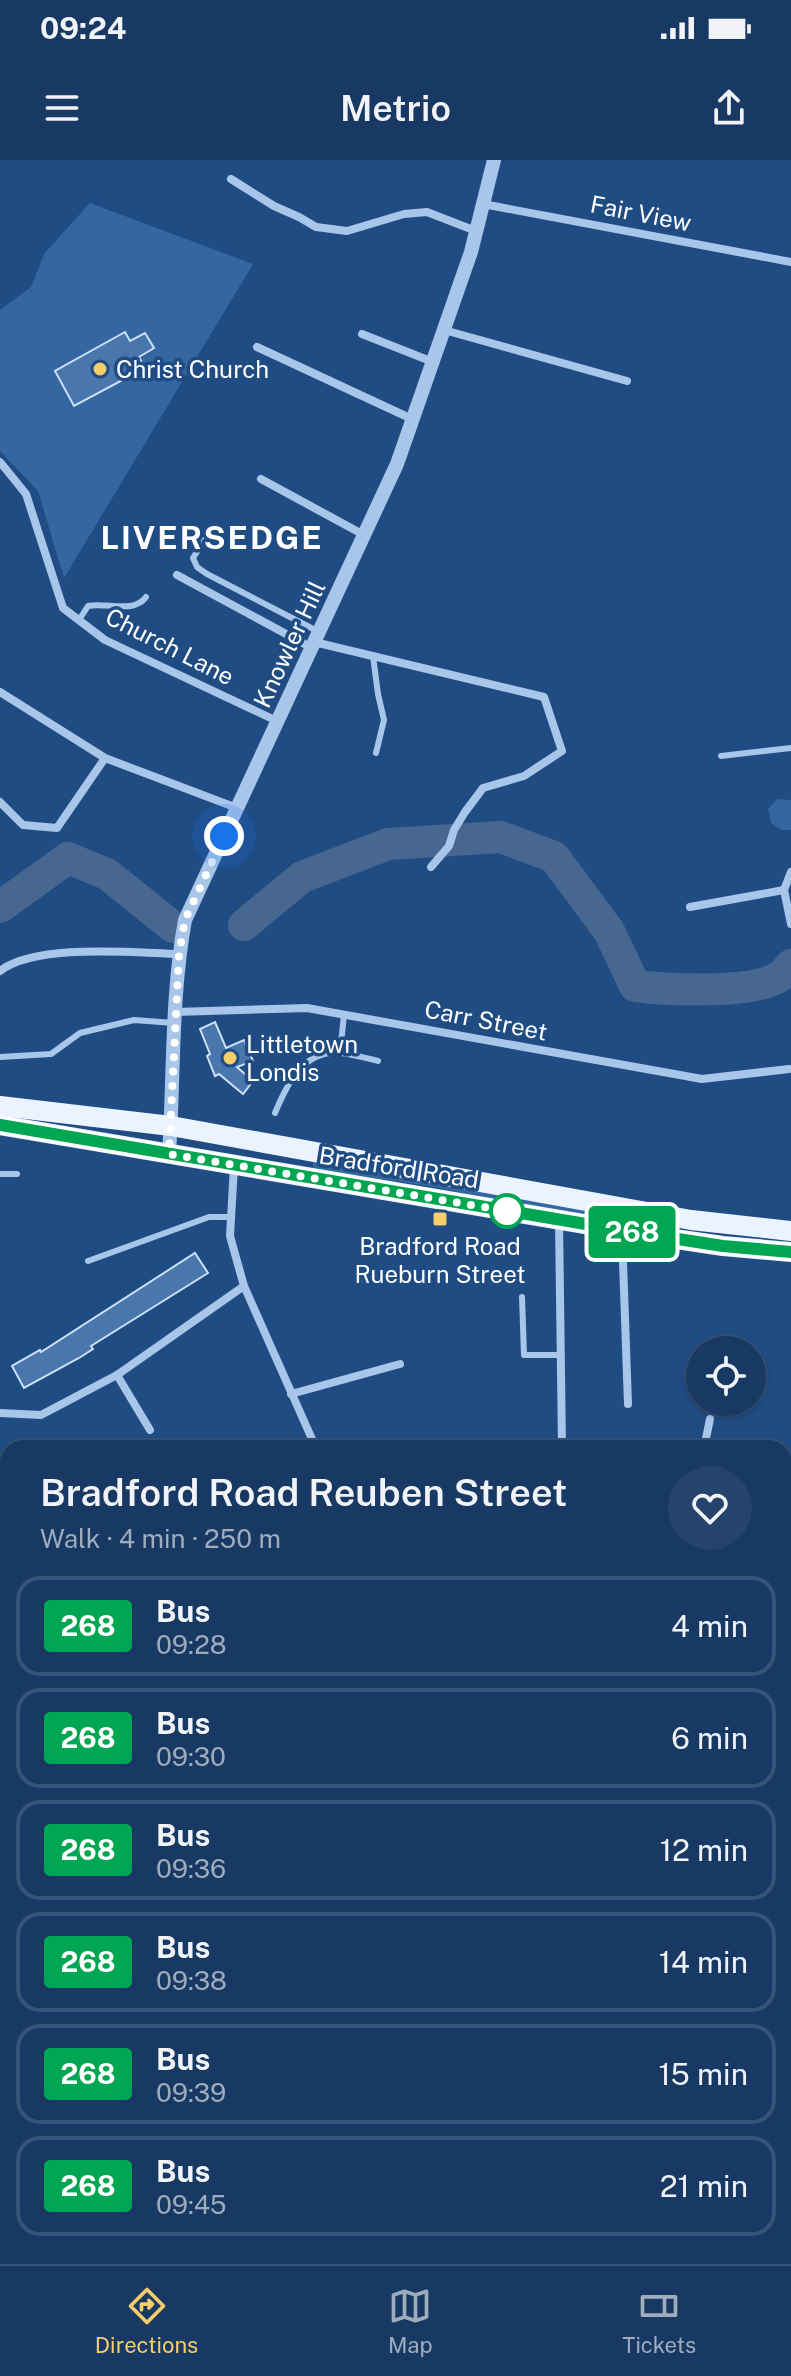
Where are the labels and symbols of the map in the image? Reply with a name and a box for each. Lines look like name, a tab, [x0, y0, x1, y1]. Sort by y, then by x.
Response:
street label: Fair View	[588, 189, 694, 237]
place label: Christ Church	[116, 355, 269, 383]
marker: Christ Church	[91, 360, 109, 378]
district label: LIVERSEDGE	[100, 519, 324, 556]
street label: Knowler Hill	[247, 576, 331, 712]
street label: Church Lane	[101, 602, 239, 690]
your location	[204, 816, 244, 856]
street label: Carr Street	[422, 994, 550, 1046]
place label: Littletown Londis	[246, 1030, 358, 1086]
marker: Littletown Londis	[221, 1049, 239, 1067]
street label: Bradford Road	[317, 1141, 481, 1193]
unlabelled marker	[490, 1194, 524, 1228]
line badge: 268	[586, 1206, 678, 1258]
marker: Bradford Road Rueburn Street	[431, 1210, 449, 1228]
place label: Bradford Road Rueburn Street	[354, 1232, 526, 1288]

